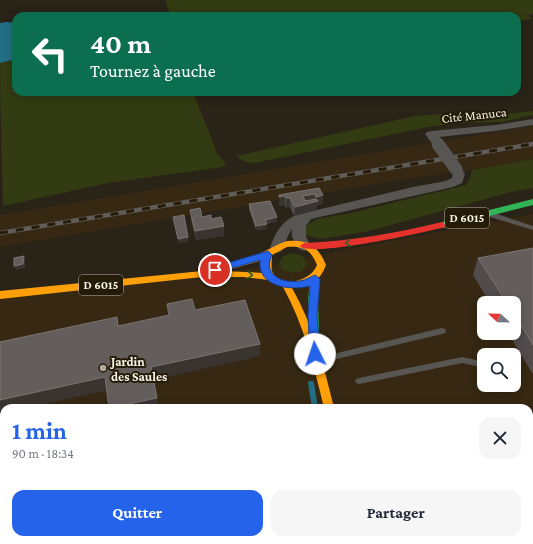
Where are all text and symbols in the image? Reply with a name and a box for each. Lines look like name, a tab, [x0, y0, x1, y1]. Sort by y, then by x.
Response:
icon: left	[24, 28, 76, 80]
text: 40 m	[90, 28, 151, 59]
text: Tournez à gauche	[90, 61, 216, 81]
street label: Cité Manuca	[441, 104, 507, 126]
road number: D 6015	[445, 208, 489, 228]
one-way arrow	[345, 239, 351, 247]
pin	[198, 253, 232, 287]
icon: arrive	[204, 259, 226, 281]
one-way arrow	[247, 270, 253, 279]
road number: D 6015	[79, 275, 123, 295]
north arrow	[477, 296, 521, 340]
map controls	[477, 296, 521, 392]
position arrow	[294, 333, 336, 375]
button: search	[477, 348, 521, 392]
place label: Jardin des Saules	[109, 354, 167, 384]
marker: Jardin des Saules	[98, 363, 108, 373]
text: 1 min	[12, 417, 67, 444]
button: close	[479, 417, 521, 459]
text: 90 m · 18:34	[12, 446, 74, 461]
button: Quitter	[12, 490, 263, 536]
button: Partager	[271, 490, 521, 536]

